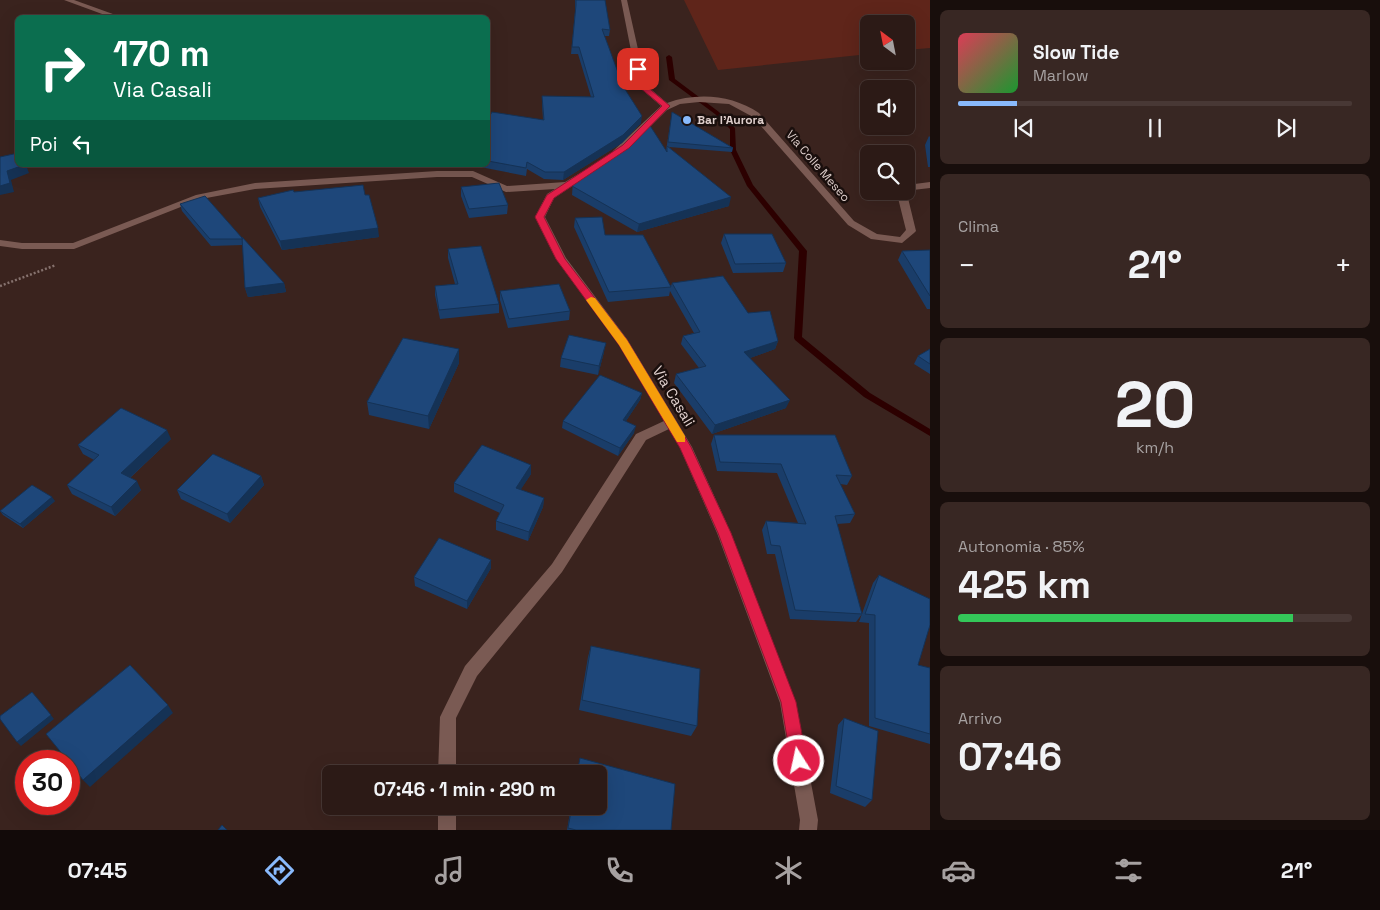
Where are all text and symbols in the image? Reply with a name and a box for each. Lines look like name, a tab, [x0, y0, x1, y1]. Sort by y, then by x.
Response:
north arrow	[860, 15, 915, 70]
map controls	[860, 15, 915, 200]
text: 170 m	[113, 32, 210, 76]
icon: right	[30, 35, 95, 100]
text: Slow Tide	[1033, 40, 1119, 65]
pin	[617, 48, 659, 90]
icon: arrive	[624, 55, 652, 83]
text: Marlow	[1033, 65, 1089, 86]
text: Via Casali	[113, 75, 212, 103]
button: sound	[860, 80, 915, 135]
place label: Bar l'Aurora	[697, 112, 764, 128]
marker: Bar l'Aurora	[681, 114, 693, 126]
icon: previous	[1010, 114, 1038, 142]
icon: pause	[1141, 114, 1169, 142]
icon: next	[1272, 114, 1300, 142]
street label: Via Colle Meseo	[782, 127, 854, 205]
icon: left	[68, 130, 96, 158]
text: Poi	[30, 132, 58, 157]
button: search	[860, 145, 915, 200]
text: Clima	[958, 216, 999, 237]
text: 21°	[1128, 241, 1182, 289]
text: −	[958, 247, 975, 283]
text: +	[1335, 247, 1352, 283]
street label: Via Casali	[648, 362, 700, 430]
text: 20	[1115, 363, 1195, 446]
text: km/h	[1136, 437, 1174, 458]
text: Autonomia · 85%	[958, 536, 1085, 557]
text: 425 km	[958, 561, 1091, 609]
text: Arrivo	[958, 708, 1002, 729]
text: 07:46	[958, 733, 1062, 781]
position arrow	[772, 734, 824, 786]
speed limit sign: 30	[15, 750, 80, 815]
text: 07:46 · 1 min · 290 m	[373, 777, 556, 802]
icon: directions	[262, 853, 297, 888]
icon: music	[432, 853, 467, 888]
icon: phone	[602, 853, 637, 888]
icon: climate	[771, 853, 806, 888]
icon: car	[941, 853, 976, 888]
icon: filters	[1111, 853, 1146, 888]
text: 07:45	[67, 856, 127, 884]
text: 21°	[1281, 856, 1313, 884]

